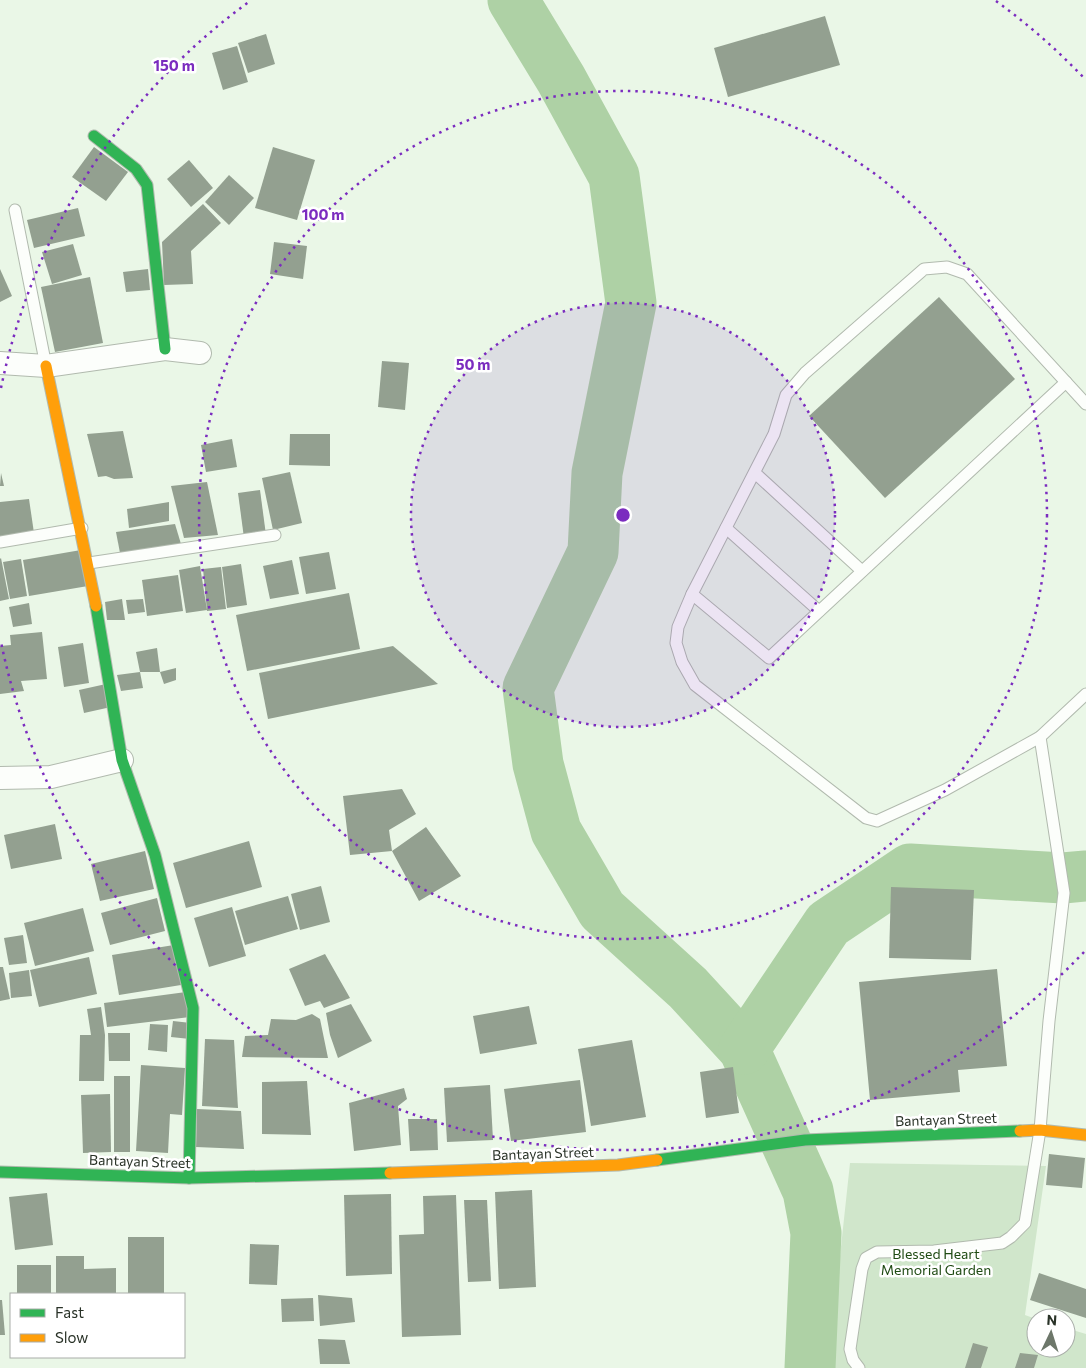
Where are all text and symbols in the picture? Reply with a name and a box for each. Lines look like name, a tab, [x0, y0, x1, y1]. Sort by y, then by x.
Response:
text: 150 m	[153, 56, 195, 74]
text: 100 m	[302, 205, 344, 223]
text: 50 m	[456, 355, 490, 373]
centre of rings	[614, 506, 632, 524]
street label: Bantayan Street	[895, 1109, 998, 1129]
street label: Bantayan Street	[492, 1143, 595, 1163]
street label: Bantayan Street	[89, 1151, 192, 1171]
park label: Blessed Heart Memorial Garden	[881, 1245, 991, 1278]
legend	[10, 1293, 185, 1358]
text: Fast	[55, 1303, 84, 1321]
north arrow	[1026, 1308, 1076, 1358]
text: N	[1046, 1311, 1058, 1328]
text: Slow	[55, 1328, 88, 1346]

